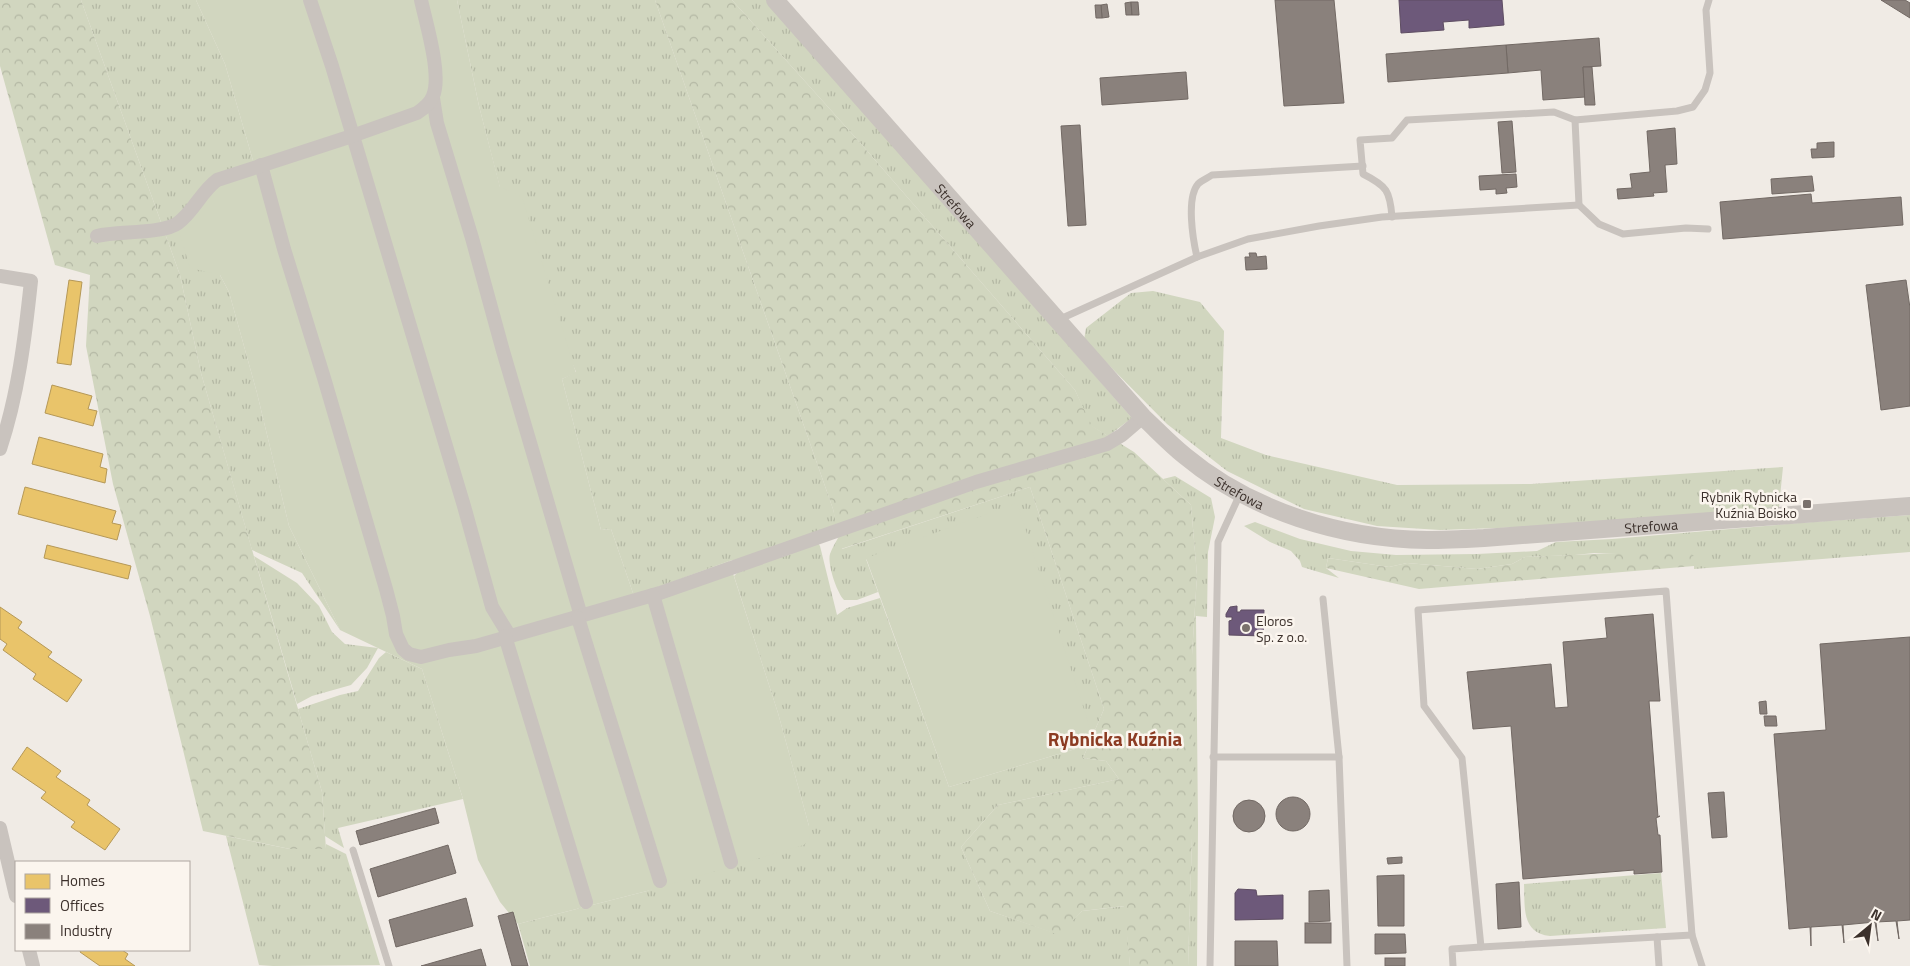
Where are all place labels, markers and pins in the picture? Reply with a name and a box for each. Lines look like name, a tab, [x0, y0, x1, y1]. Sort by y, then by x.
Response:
place label: Rybnik Rybnicka Kuźnia Boisko	[1701, 486, 1797, 523]
marker: Rybnik Rybnicka Kuźnia Boisko	[1801, 498, 1813, 510]
place label: Eloros Sp. z o.o.	[1256, 610, 1307, 647]
marker: Eloros Sp. z o.o.	[1240, 622, 1252, 634]

